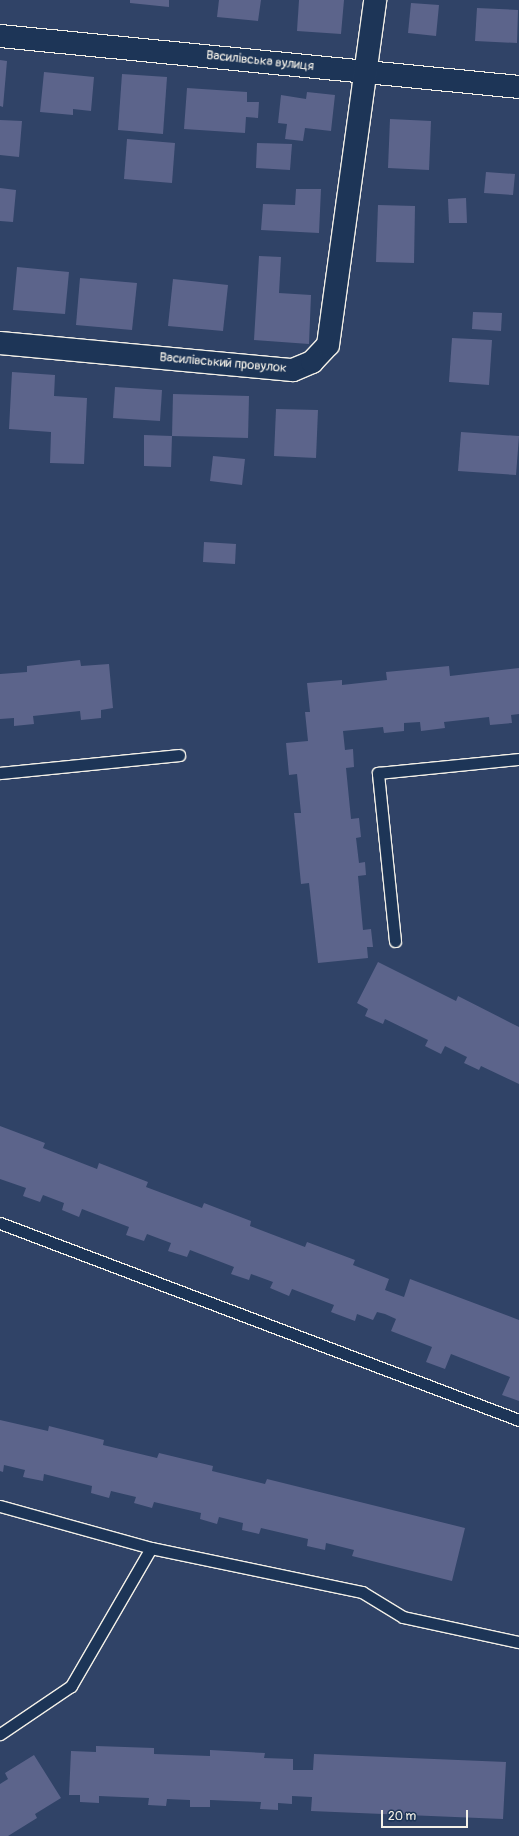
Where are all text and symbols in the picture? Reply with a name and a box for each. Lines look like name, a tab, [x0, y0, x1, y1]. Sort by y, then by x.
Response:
street label: Василівська вулиця	[205, 48, 315, 74]
street label: Василівський провулок	[159, 350, 287, 376]
scale bar	[383, 1802, 470, 1828]
text: 20 m	[388, 1809, 416, 1824]

